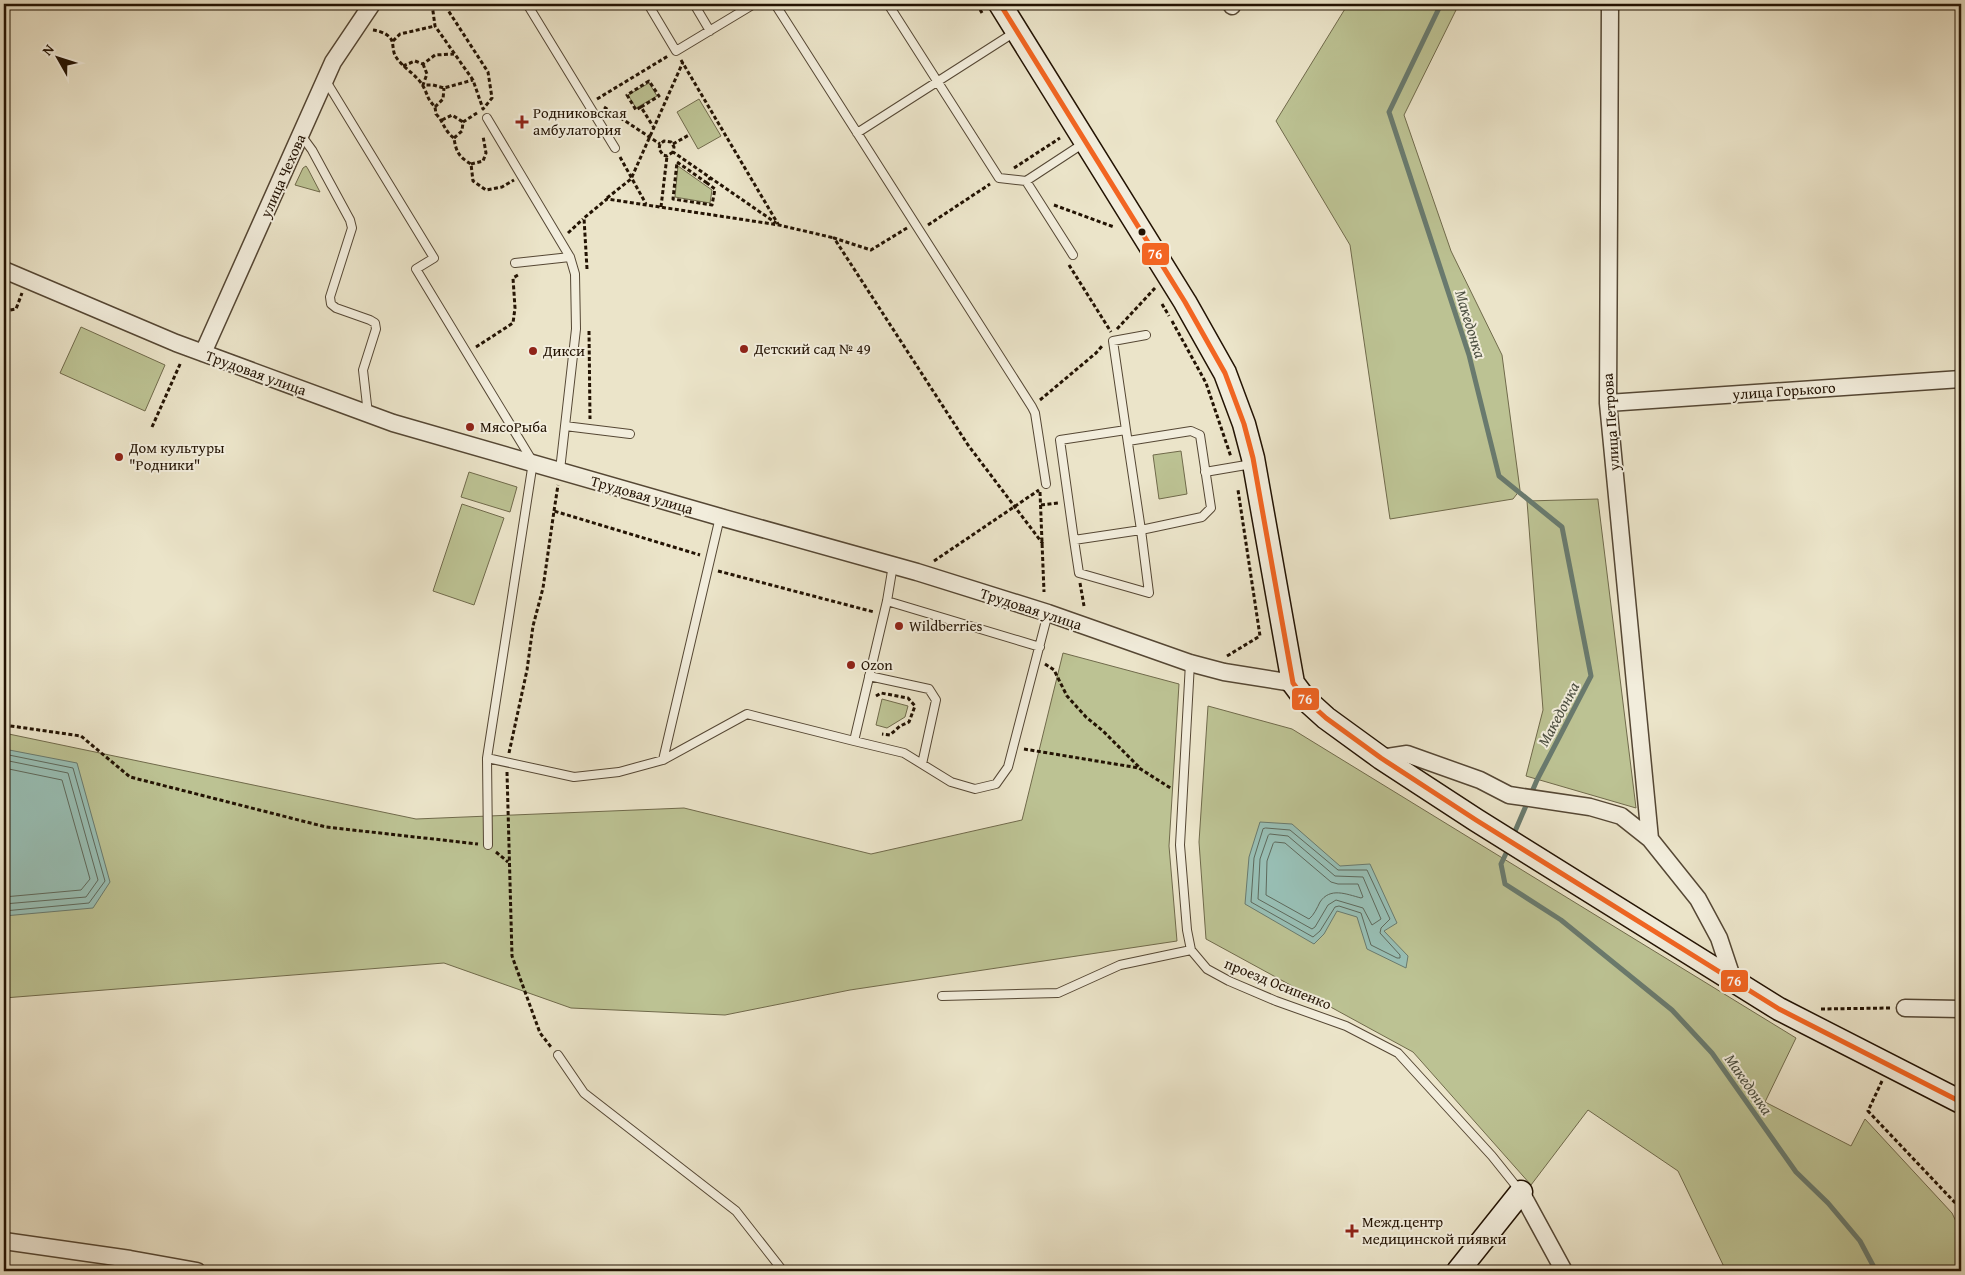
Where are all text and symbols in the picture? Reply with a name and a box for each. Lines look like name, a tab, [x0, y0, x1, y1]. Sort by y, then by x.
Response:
north arrow	[32, 32, 82, 82]
text: N	[37, 39, 59, 60]
place label: Родниковская амбулатория	[533, 102, 627, 140]
marker: Родниковская амбулатория	[515, 115, 529, 129]
street label: улица Чехова	[254, 130, 311, 222]
unlabelled marker	[1137, 227, 1147, 237]
line badge: 76	[1141, 242, 1170, 266]
text: 76	[1148, 244, 1162, 264]
water label: Македонка	[1449, 287, 1493, 362]
place label: Детский сад № 49	[753, 338, 871, 359]
place label: Дикси	[542, 340, 585, 361]
marker: Детский сад № 49	[738, 343, 750, 355]
street label: Трудовая улица	[203, 345, 310, 401]
marker: Дикси	[527, 345, 539, 357]
street label: улица Петрова	[1597, 372, 1624, 473]
street label: улица Горького	[1731, 376, 1837, 405]
place label: МясоРыба	[480, 416, 548, 437]
marker: МясоРыба	[464, 421, 476, 433]
place label: Дом культуры "Родники"	[128, 437, 225, 475]
marker: Дом культуры "Родники"	[113, 451, 125, 463]
street label: Трудовая улица	[588, 470, 697, 519]
street label: Трудовая улица	[978, 582, 1086, 635]
place label: Wildberries	[909, 615, 983, 636]
marker: Wildberries	[893, 620, 905, 632]
place label: Ozon	[861, 654, 893, 675]
marker: Ozon	[845, 659, 857, 671]
water label: Македонка	[1531, 677, 1585, 751]
line badge: 76	[1291, 687, 1320, 711]
text: 76	[1298, 689, 1312, 709]
street label: проезд Осипенко	[1222, 953, 1335, 1015]
line badge: 76	[1720, 969, 1749, 993]
text: 76	[1727, 971, 1741, 991]
water label: Македонка	[1719, 1048, 1779, 1120]
place label: Межд.центр медицинской пиявки	[1362, 1211, 1507, 1249]
marker: Межд.центр медицинской пиявки	[1346, 1225, 1358, 1237]

